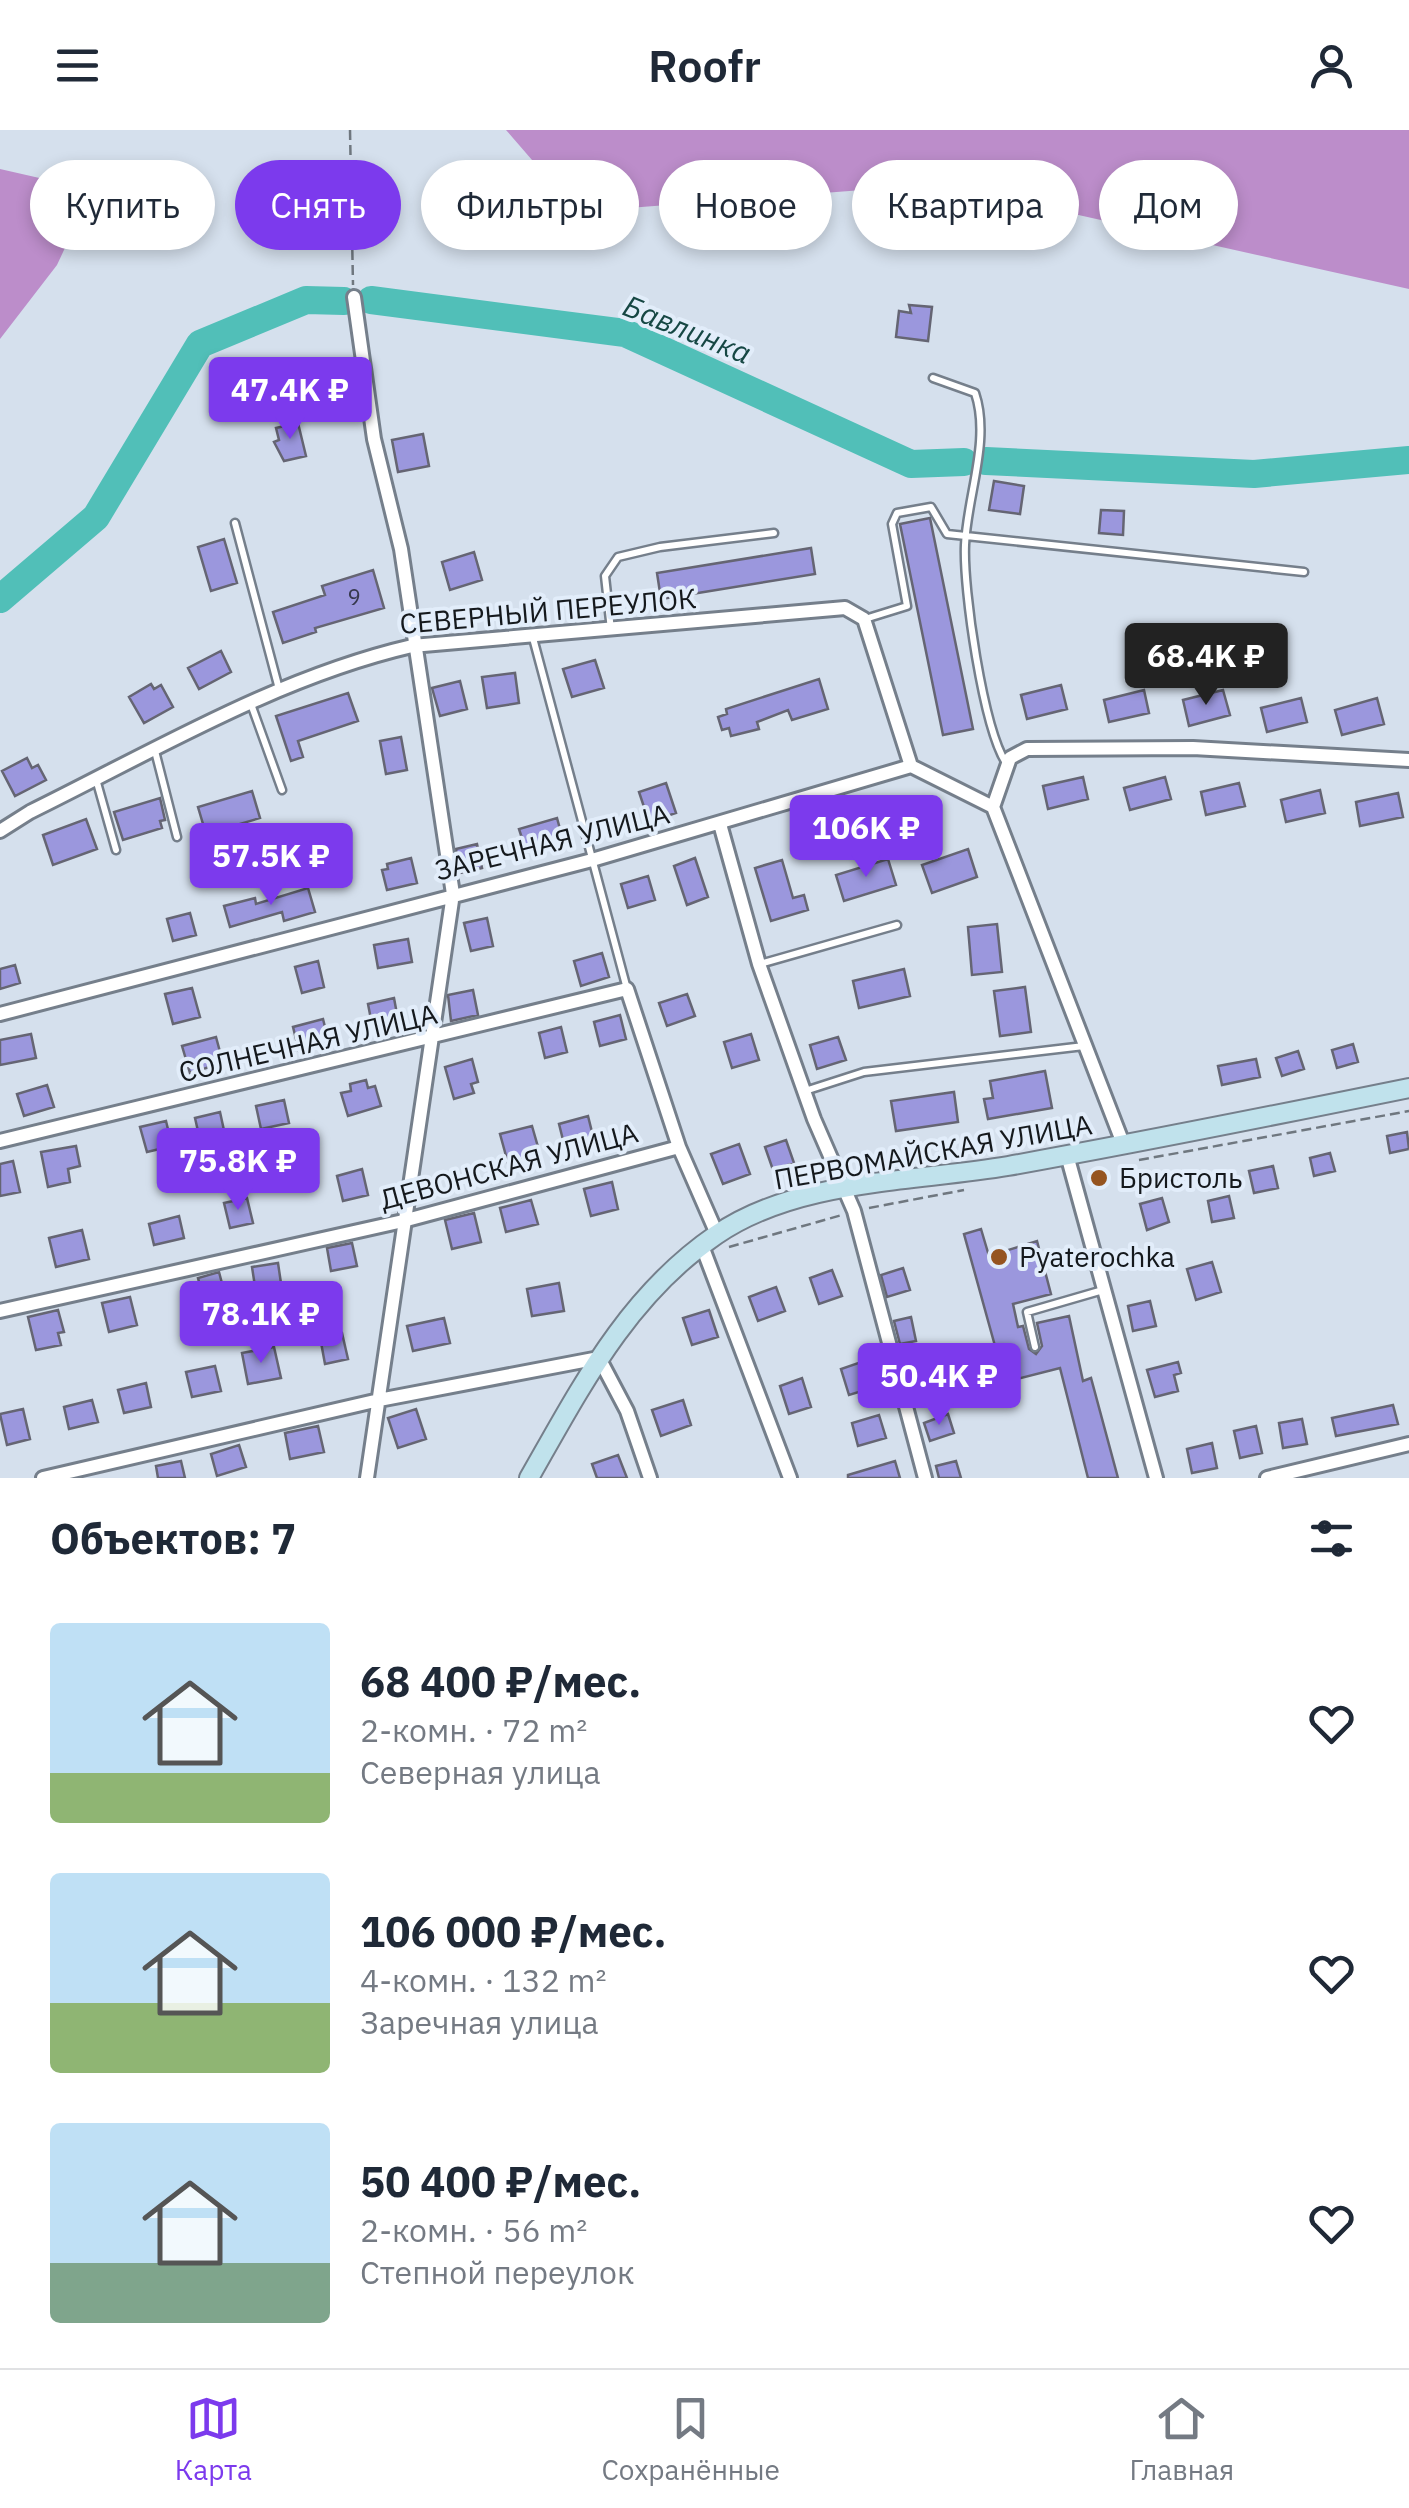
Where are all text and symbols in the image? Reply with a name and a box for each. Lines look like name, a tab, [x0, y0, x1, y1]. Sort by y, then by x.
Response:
text: Roofr	[648, 36, 761, 94]
icon: menu	[50, 38, 105, 93]
icon: person	[1304, 38, 1359, 93]
chip: Купить	[30, 160, 215, 250]
chip: Снять	[235, 160, 401, 250]
chip: Фильтры	[421, 160, 639, 250]
chip: Новое	[659, 160, 832, 250]
chip: Квартира	[852, 160, 1079, 250]
chip: Дом	[1099, 160, 1238, 250]
water label: Бавлинка	[618, 285, 757, 372]
pin: 47.4K ₽	[198, 357, 382, 442]
text: 47.4K ₽	[231, 368, 349, 410]
street label: СЕВЕРНЫЙ ПЕРЕУЛОК	[398, 579, 698, 642]
house number: 9	[347, 582, 361, 611]
pin: 68.4K ₽	[1114, 623, 1298, 708]
text: 68.4K ₽	[1147, 634, 1265, 676]
street label: ЗАРЕЧНАЯ УЛИЦА	[431, 794, 673, 889]
pin: 106K ₽	[785, 795, 947, 880]
text: 106K ₽	[812, 806, 920, 848]
pin: 57.5K ₽	[179, 823, 363, 908]
text: 57.5K ₽	[212, 834, 330, 876]
street label: СОЛНЕЧНАЯ УЛИЦА	[175, 995, 441, 1090]
street label: ПЕРВОМАЙСКАЯ УЛИЦА	[771, 1105, 1095, 1198]
street label: ДЕВОНСКАЯ УЛИЦА	[376, 1113, 642, 1218]
pin: 75.8K ₽	[146, 1128, 330, 1213]
text: 75.8K ₽	[179, 1139, 297, 1181]
place label: Бристоль	[1119, 1159, 1243, 1196]
marker: Бристоль	[1088, 1167, 1110, 1189]
place label: Pyaterochka	[1019, 1238, 1175, 1275]
marker: Pyaterochka	[988, 1246, 1010, 1268]
pin: 78.1K ₽	[169, 1281, 353, 1366]
text: 78.1K ₽	[202, 1292, 320, 1334]
pin: 50.4K ₽	[847, 1343, 1031, 1428]
text: 50.4K ₽	[880, 1354, 998, 1396]
text: Объектов: 7	[50, 1511, 296, 1566]
icon: filters	[1304, 1511, 1359, 1566]
text: 68 400 ₽/мес.	[360, 1654, 641, 1709]
icon: home	[130, 1663, 250, 1783]
icon: heart	[1304, 1696, 1359, 1751]
text: 2-комн. · 72 m²	[360, 1709, 587, 1751]
text: Северная улица	[360, 1751, 601, 1793]
text: 106 000 ₽/мес.	[360, 1904, 667, 1959]
icon: home	[130, 1913, 250, 2033]
icon: heart	[1304, 1946, 1359, 2001]
text: 4-комн. · 132 m²	[360, 1959, 606, 2001]
text: Заречная улица	[360, 2001, 599, 2043]
text: 50 400 ₽/мес.	[360, 2154, 641, 2209]
icon: home	[130, 2163, 250, 2283]
icon: heart	[1304, 2196, 1359, 2251]
text: 2-комн. · 56 m²	[360, 2209, 587, 2251]
text: Степной переулок	[360, 2251, 635, 2293]
tab: Карта	[175, 2391, 252, 2488]
tab: Сохранённые	[601, 2391, 780, 2488]
tab: Главная	[1130, 2391, 1234, 2488]

